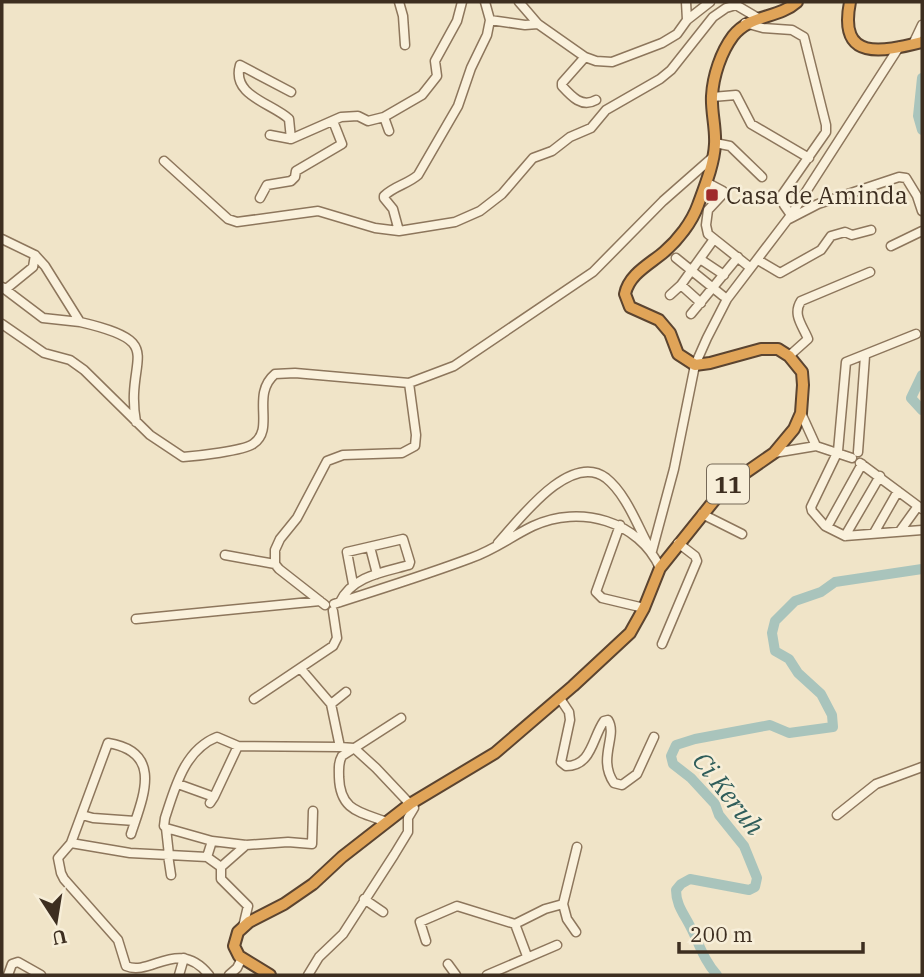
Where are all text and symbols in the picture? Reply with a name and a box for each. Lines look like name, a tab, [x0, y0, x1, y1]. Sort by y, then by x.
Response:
place label: Casa de Aminda	[726, 179, 908, 211]
marker: Casa de Aminda	[704, 187, 720, 203]
road number: 11	[707, 464, 749, 504]
water label: Ci Keruh	[686, 744, 773, 842]
north arrow	[21, 886, 91, 956]
scale bar	[679, 911, 863, 955]
text: 200 m	[690, 920, 753, 948]
text: U	[50, 924, 69, 951]

